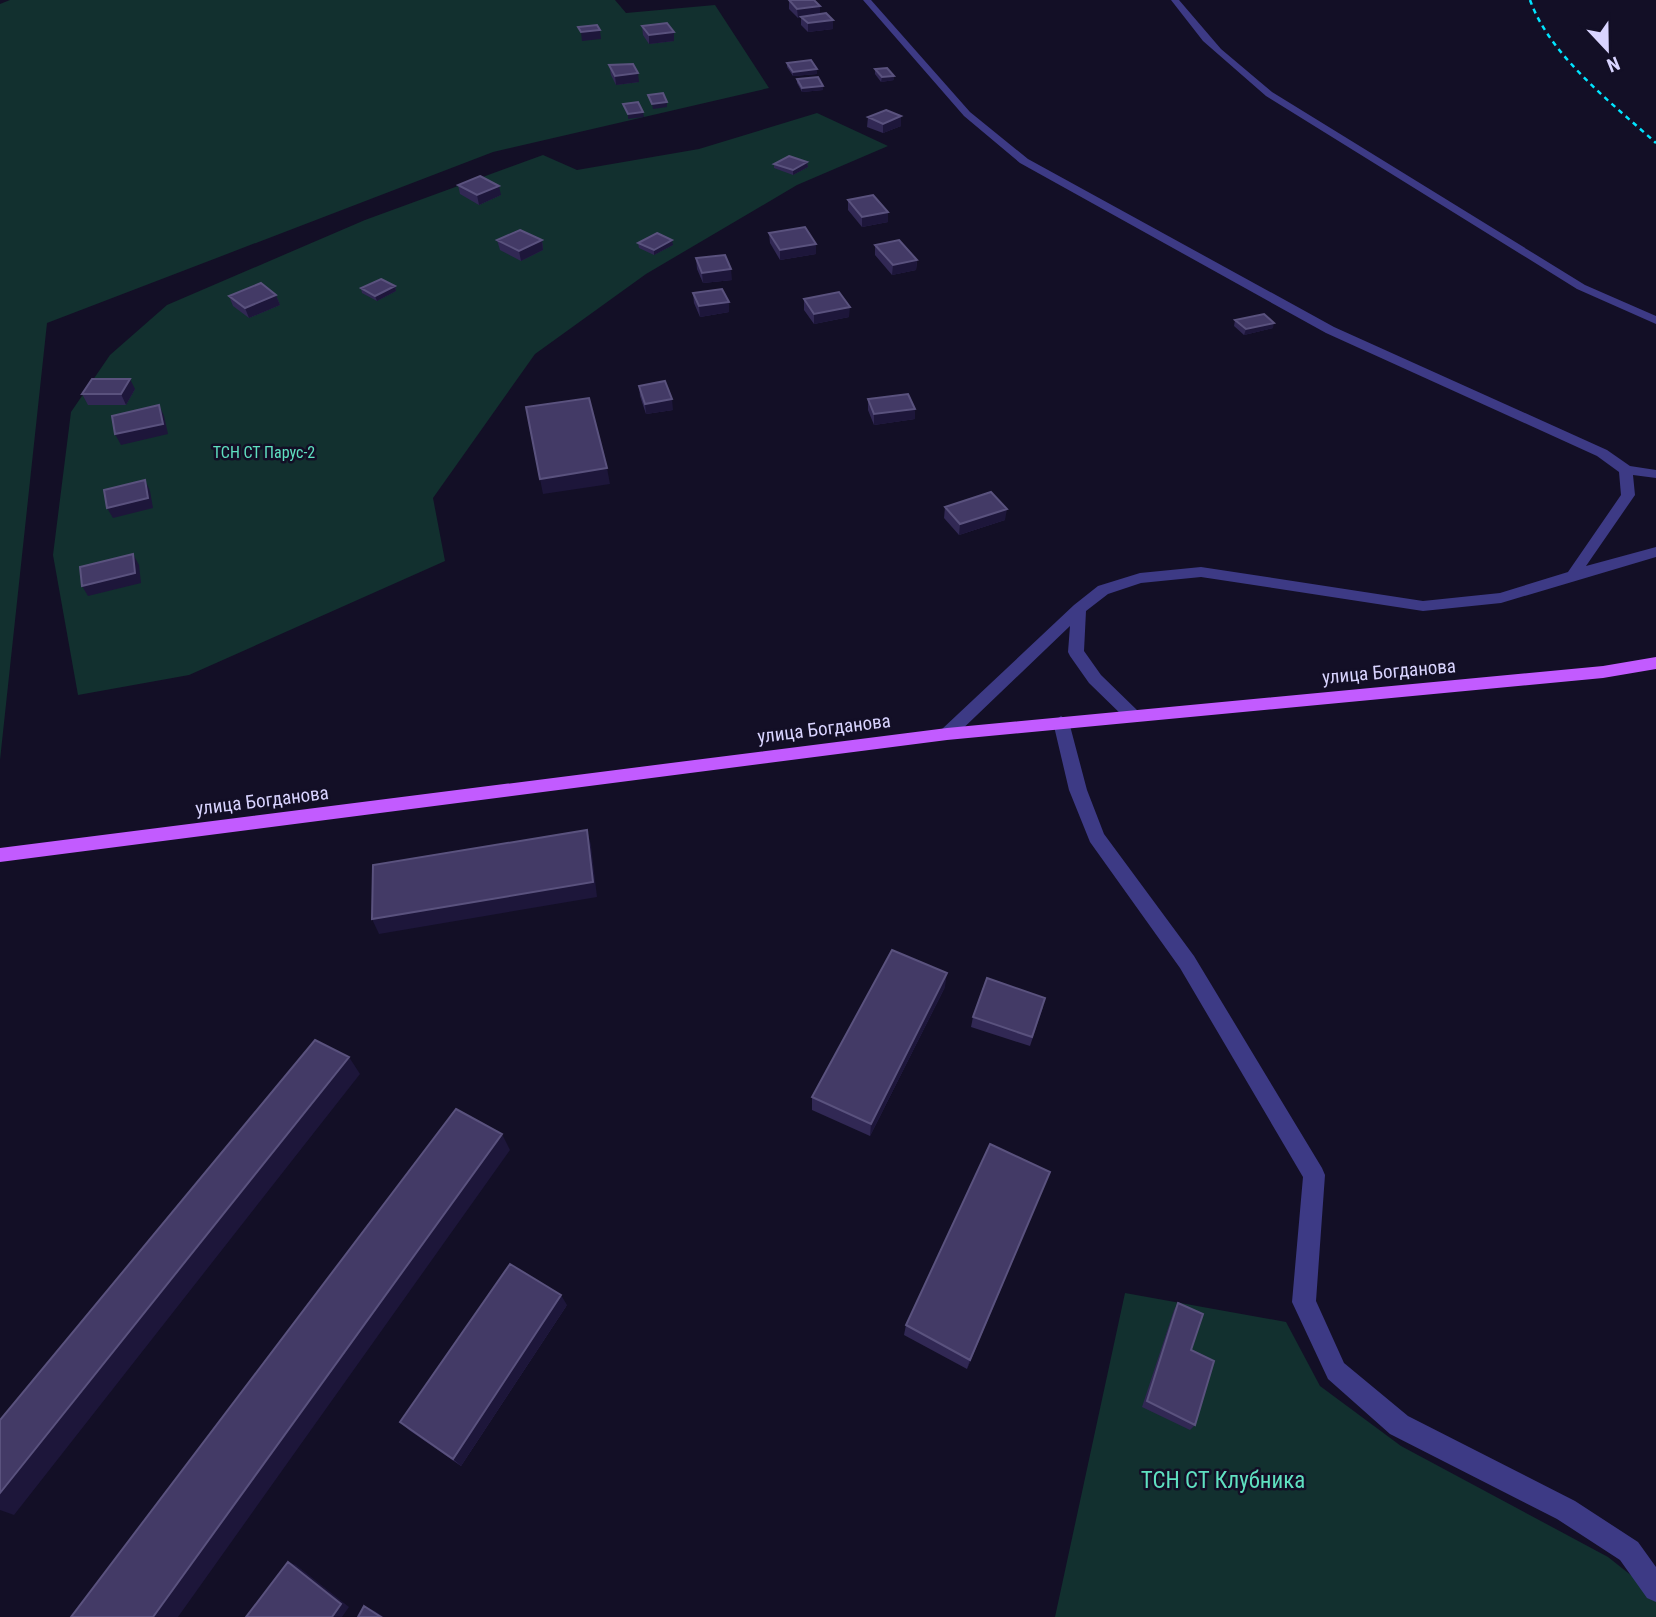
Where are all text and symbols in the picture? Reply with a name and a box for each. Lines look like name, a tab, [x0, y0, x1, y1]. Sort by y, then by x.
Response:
north arrow	[1572, 14, 1642, 84]
text: N	[1603, 51, 1623, 77]
park label: ТСН СТ Парус-2	[213, 443, 315, 462]
street label: улица Богданова	[1321, 654, 1457, 689]
street label: улица Богданова	[756, 709, 892, 748]
street label: улица Богданова	[194, 781, 330, 820]
park label: ТСН СТ Клубника	[1141, 1467, 1305, 1494]

